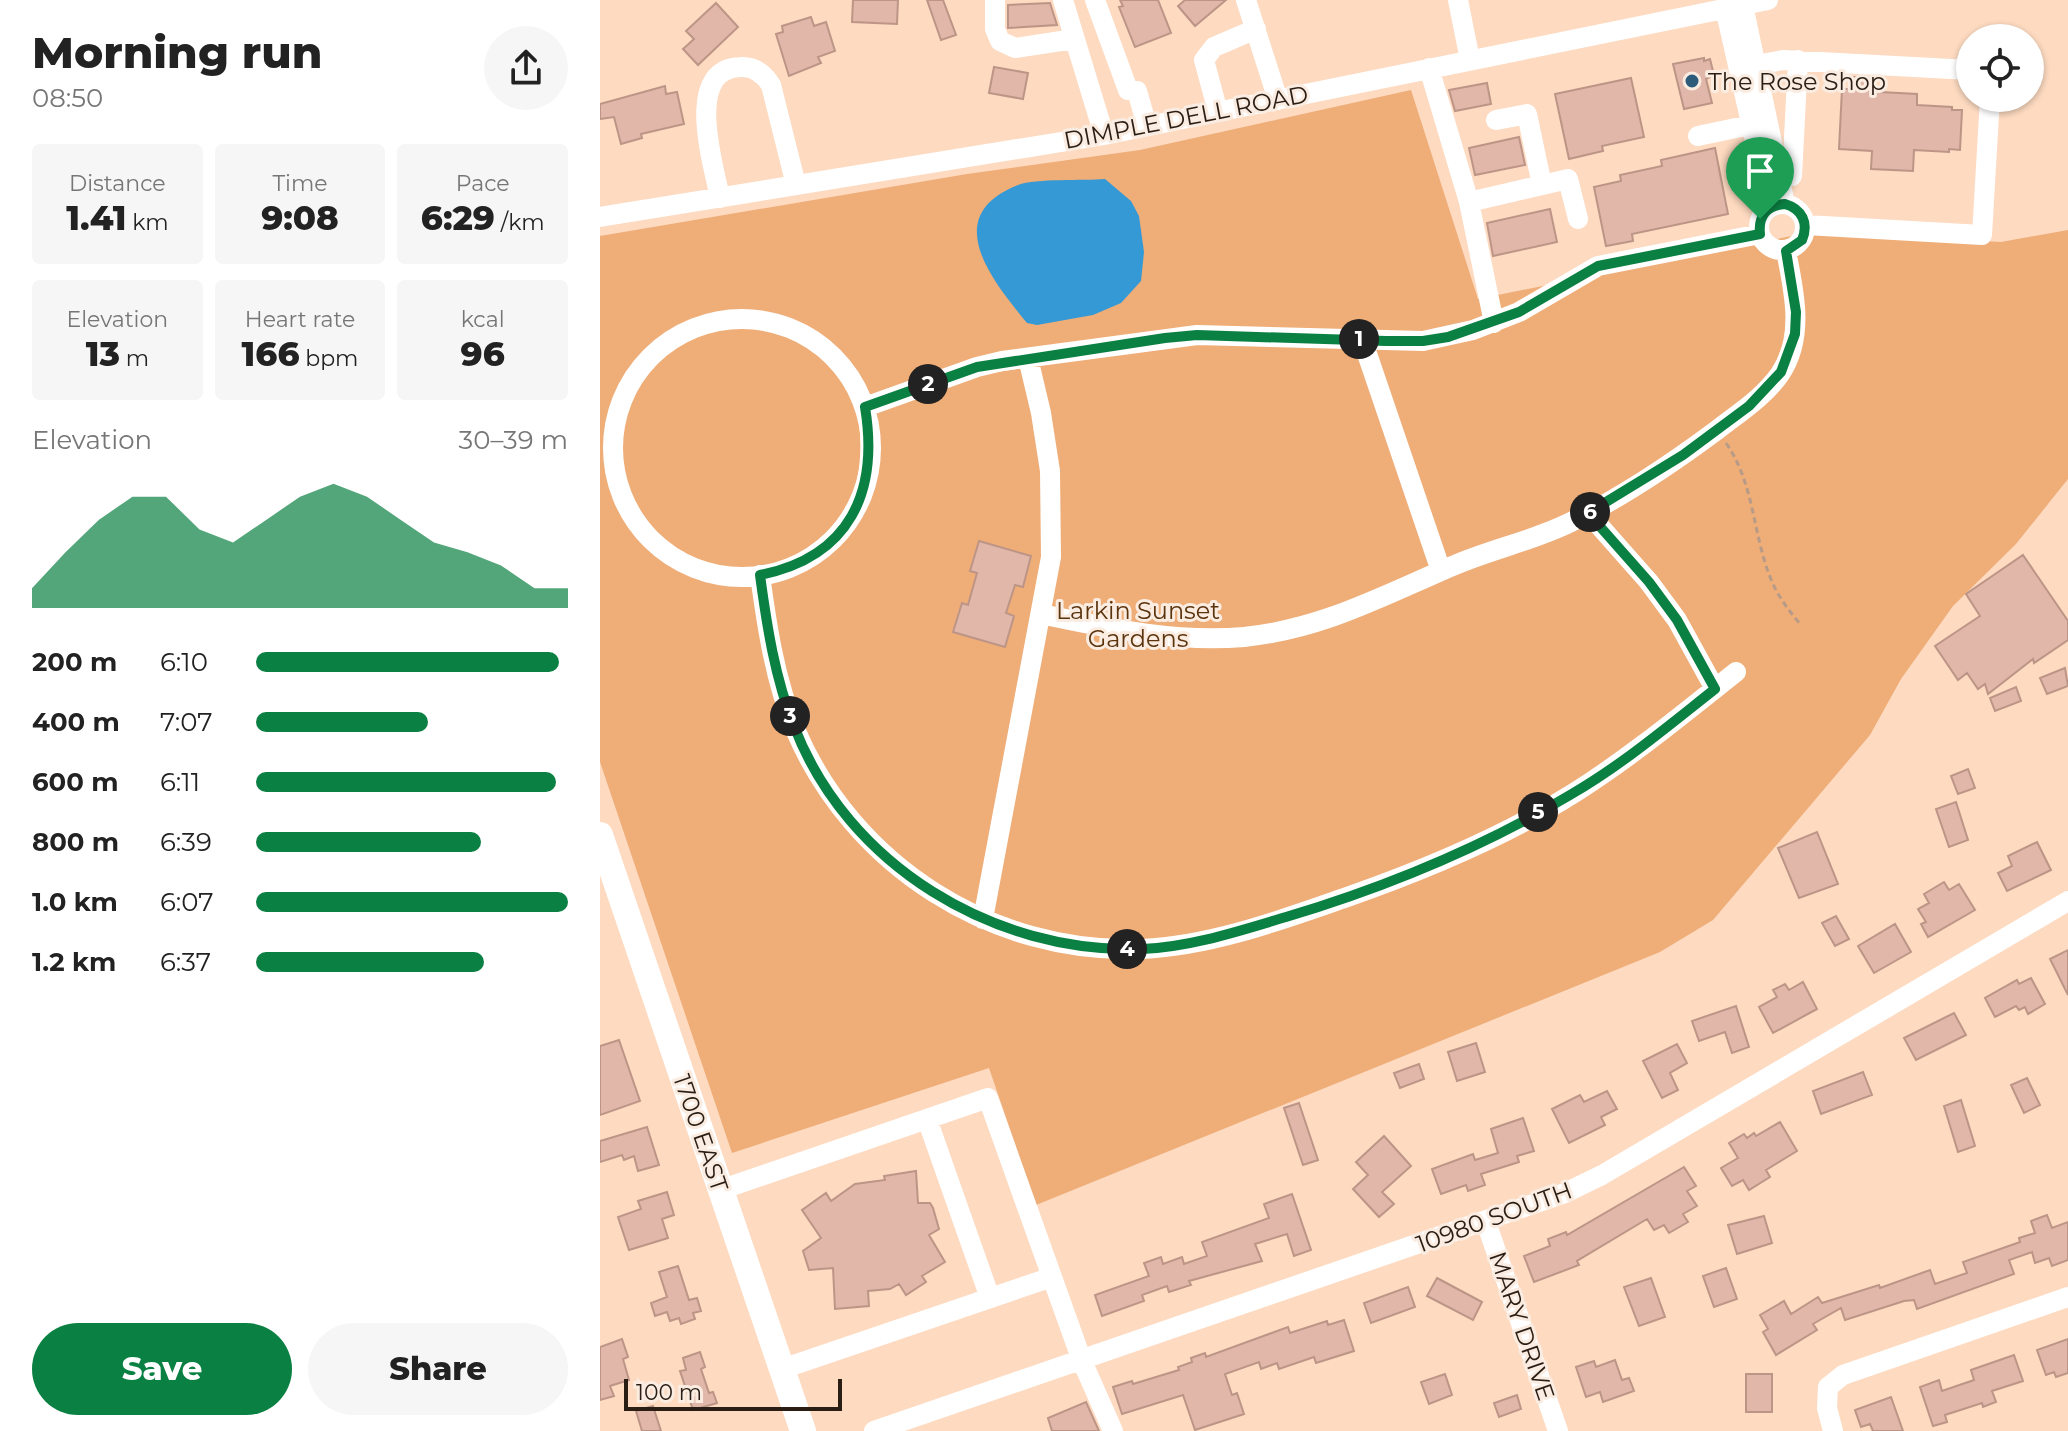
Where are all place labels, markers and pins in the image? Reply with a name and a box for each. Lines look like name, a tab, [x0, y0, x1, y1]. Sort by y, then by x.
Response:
place label: The Rose Shop	[1708, 67, 1886, 96]
marker: The Rose Shop	[1683, 72, 1701, 90]
pin	[1726, 137, 1794, 219]
pin: 1	[1339, 319, 1379, 359]
pin: 2	[908, 364, 948, 404]
pin: 6	[1570, 492, 1610, 532]
pin: 3	[770, 696, 810, 736]
pin: 5	[1518, 792, 1558, 832]
pin: 4	[1107, 929, 1147, 969]

